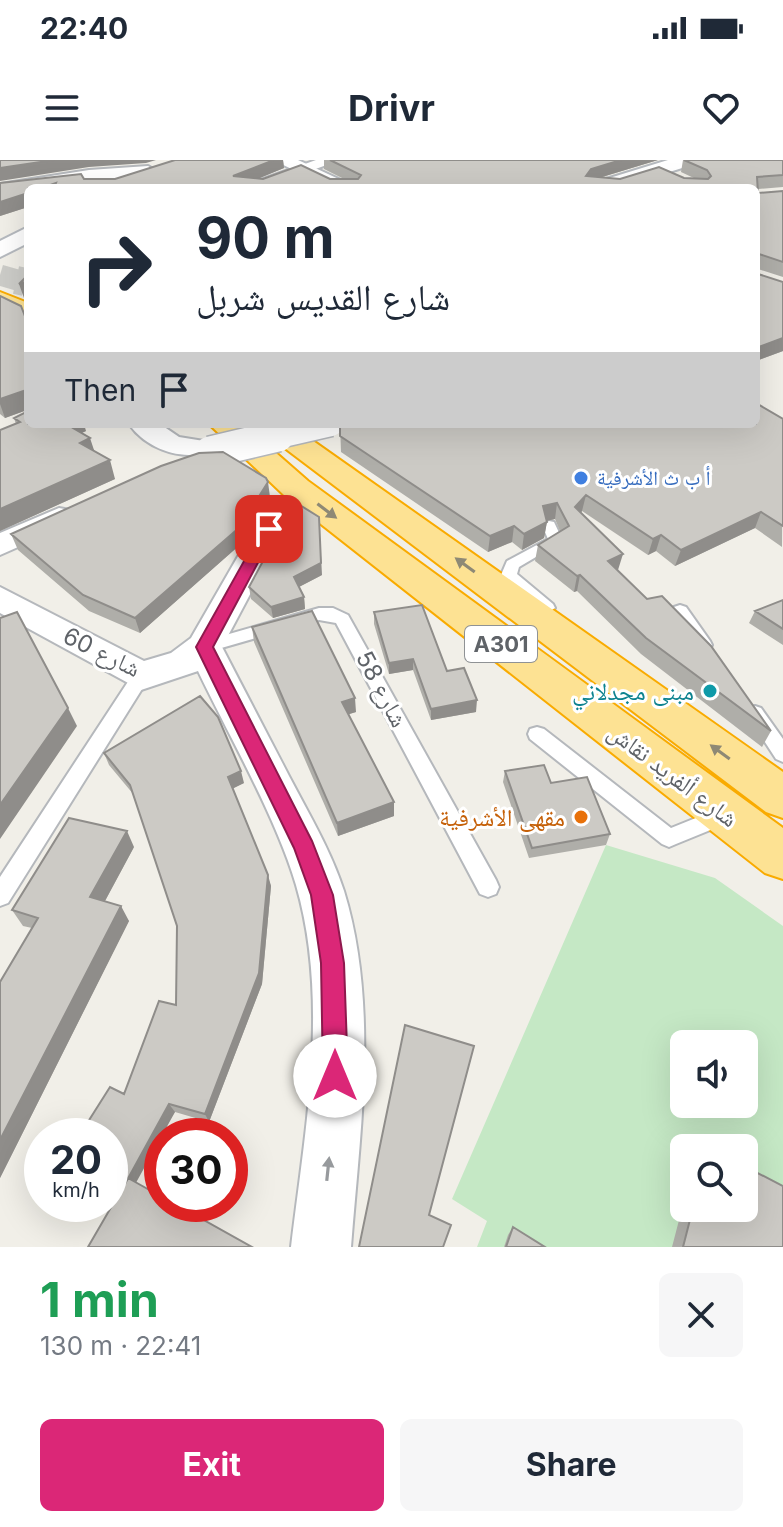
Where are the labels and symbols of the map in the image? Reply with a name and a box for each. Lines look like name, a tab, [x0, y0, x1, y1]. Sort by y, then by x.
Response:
place label: أ ب ث الأشرفية	[597, 466, 711, 490]
marker: أ ب ث الأشرفية	[572, 469, 590, 487]
pin	[235, 495, 303, 563]
one-way arrow	[317, 503, 337, 519]
one-way arrow	[455, 558, 475, 574]
street label: شارع 60	[58, 621, 145, 684]
road number: A301	[465, 626, 537, 662]
street label: شارع 58	[349, 646, 414, 732]
place label: مبنى مجدلاني	[572, 677, 694, 711]
marker: مبنى مجدلاني	[701, 682, 719, 700]
street label: شارع ألفريد نقاش	[602, 717, 744, 834]
one-way arrow	[709, 744, 731, 760]
place label: مقهى الأشرفية	[439, 803, 565, 832]
marker: مقهى الأشرفية	[572, 808, 590, 826]
position arrow	[293, 1034, 377, 1118]
speed limit sign: 30	[144, 1118, 248, 1222]
one-way arrow	[322, 1156, 335, 1181]

